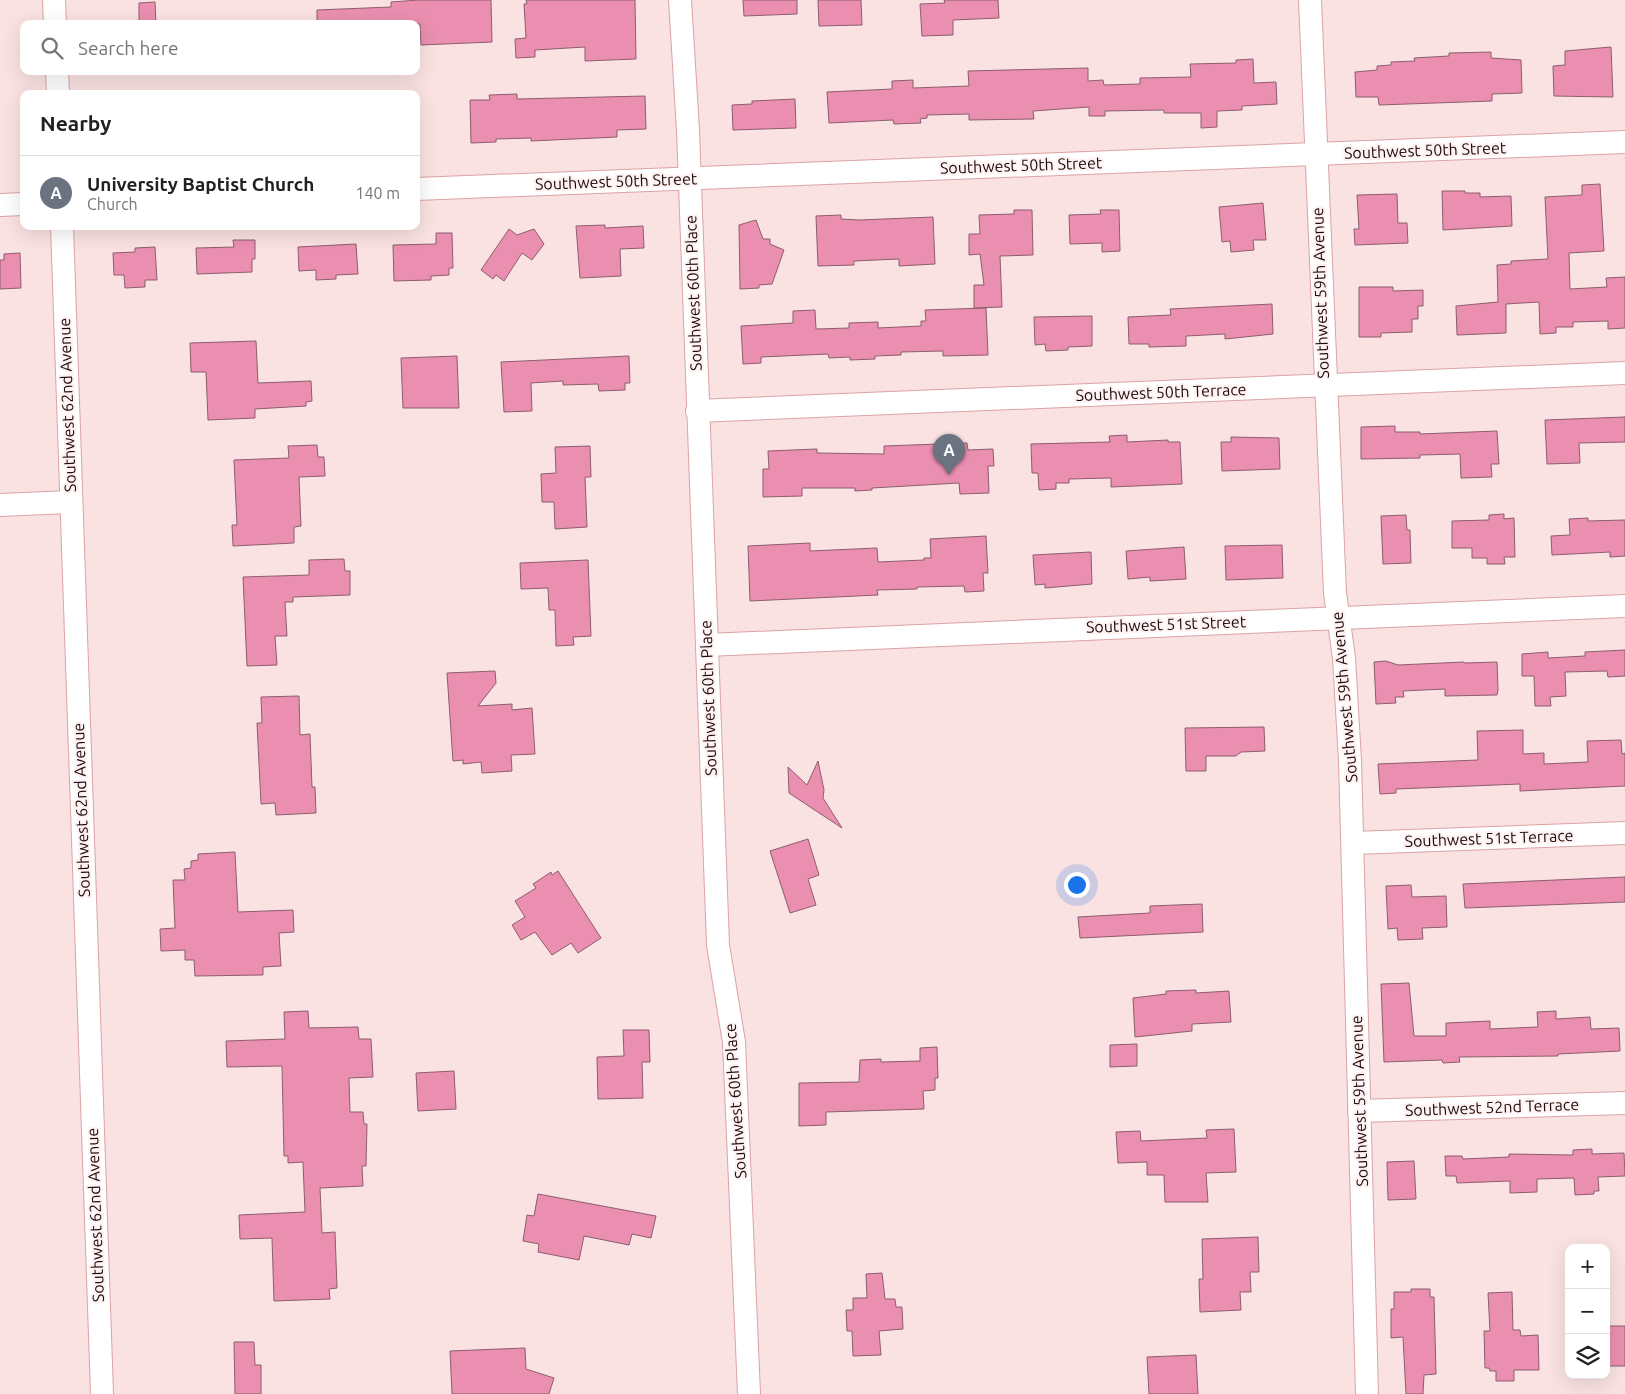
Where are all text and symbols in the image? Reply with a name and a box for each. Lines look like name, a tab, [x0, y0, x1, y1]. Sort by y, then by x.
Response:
search box	[20, 20, 420, 75]
icon: search	[38, 34, 66, 62]
text: Search here	[78, 37, 178, 59]
text: Nearby	[40, 111, 111, 135]
street label: Southwest 50th Street	[1344, 138, 1507, 162]
street label: Southwest 50th Street	[940, 153, 1103, 177]
street label: Southwest 50th Street	[535, 169, 698, 193]
text: University Baptist Church	[87, 173, 314, 195]
text: A	[50, 184, 62, 202]
text: 140 m	[355, 184, 400, 202]
text: Church	[87, 195, 138, 213]
street label: Southwest 59th Avenue	[1308, 207, 1332, 379]
street label: Southwest 60th Place	[681, 215, 705, 371]
street label: Southwest 62nd Avenue	[55, 317, 79, 493]
street label: Southwest 50th Terrace	[1075, 380, 1247, 404]
pin: A	[933, 434, 965, 475]
street label: Southwest 59th Avenue	[1328, 611, 1360, 783]
street label: Southwest 51st Street	[1086, 612, 1247, 636]
street label: Southwest 60th Place	[696, 620, 720, 776]
street label: Southwest 62nd Avenue	[69, 722, 93, 898]
street label: Southwest 51st Terrace	[1404, 826, 1574, 850]
your location	[1064, 872, 1090, 898]
street label: Southwest 59th Avenue	[1347, 1015, 1371, 1187]
street label: Southwest 60th Place	[721, 1023, 749, 1179]
street label: Southwest 52nd Terrace	[1405, 1095, 1579, 1119]
street label: Southwest 62nd Avenue	[83, 1127, 107, 1303]
map controls	[1565, 1244, 1610, 1379]
button: +	[1565, 1244, 1610, 1289]
button: −	[1565, 1289, 1610, 1334]
button: layers	[1565, 1334, 1610, 1379]

